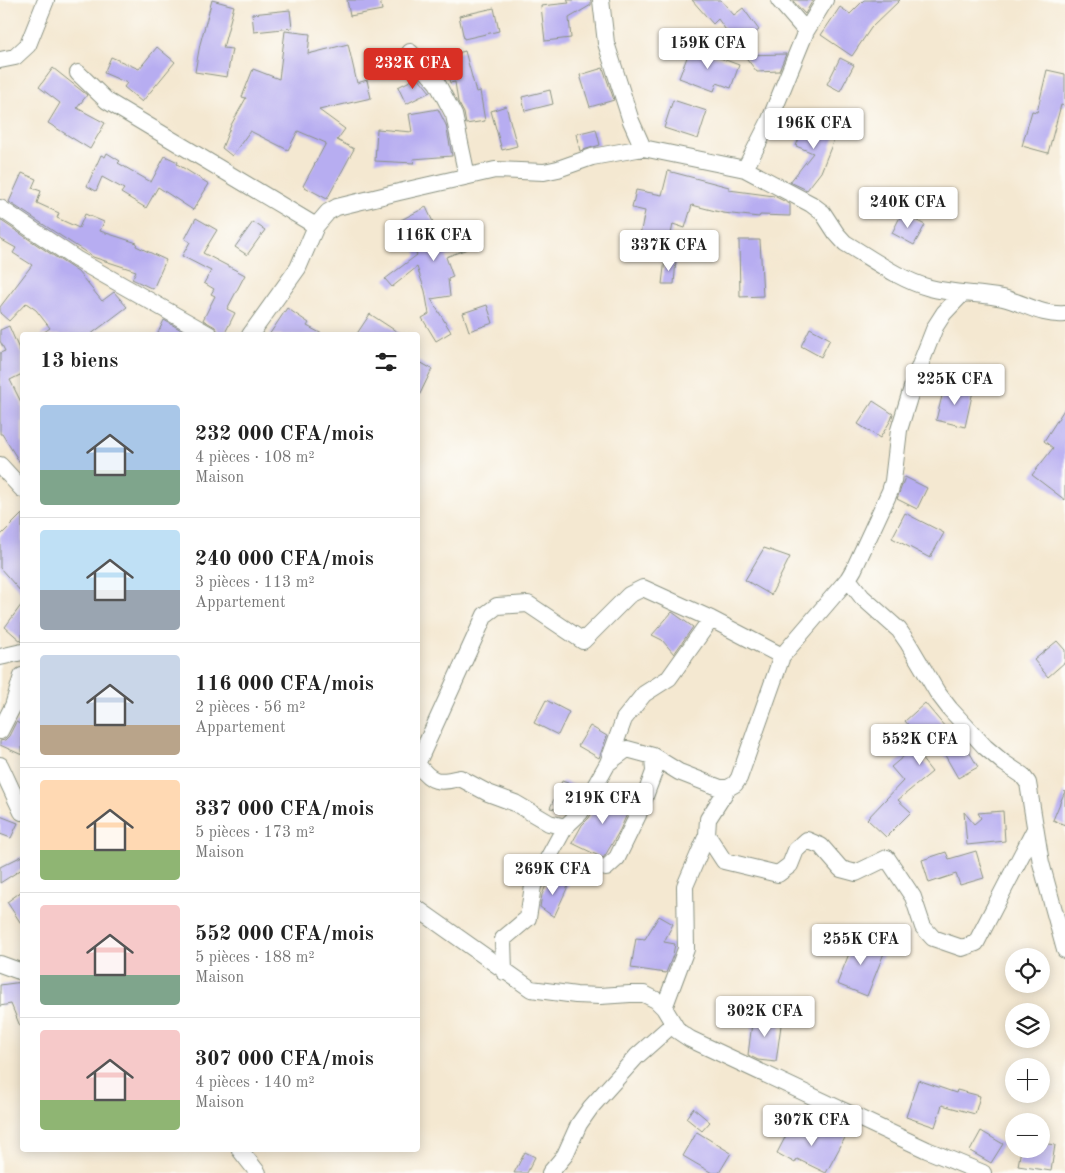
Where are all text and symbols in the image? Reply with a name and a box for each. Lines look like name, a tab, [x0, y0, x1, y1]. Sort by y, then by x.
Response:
pin: 159K CFA	[656, 28, 760, 70]
text: 159K CFA	[670, 36, 746, 52]
pin: 232K CFA	[361, 48, 465, 90]
text: 232K CFA	[375, 56, 451, 72]
pin: 196K CFA	[762, 108, 866, 150]
text: 196K CFA	[776, 116, 852, 132]
pin: 240K CFA	[856, 186, 960, 229]
text: 240K CFA	[870, 195, 946, 211]
pin: 116K CFA	[382, 220, 486, 262]
text: 116K CFA	[396, 228, 472, 244]
pin: 337K CFA	[617, 230, 721, 272]
text: 337K CFA	[631, 238, 707, 254]
icon: filters	[372, 348, 400, 376]
text: 13 biens	[40, 351, 118, 372]
pin: 225K CFA	[903, 364, 1007, 406]
text: 225K CFA	[917, 372, 993, 388]
text: 232 000 CFA/mois	[195, 424, 374, 445]
icon: home	[80, 425, 140, 485]
text: 4 pièces · 108 m²	[195, 450, 315, 466]
text: Maison	[195, 470, 244, 486]
text: 240 000 CFA/mois	[195, 549, 374, 570]
icon: home	[80, 550, 140, 610]
text: 3 pièces · 113 m²	[195, 575, 315, 591]
text: Appartement	[195, 595, 286, 611]
text: 116 000 CFA/mois	[195, 674, 374, 695]
icon: home	[80, 675, 140, 735]
text: 2 pièces · 56 m²	[195, 700, 305, 716]
text: Appartement	[195, 720, 286, 736]
pin: 552K CFA	[868, 724, 972, 766]
text: 552K CFA	[882, 732, 958, 748]
pin: 219K CFA	[551, 782, 655, 825]
text: 219K CFA	[565, 791, 641, 807]
text: 337 000 CFA/mois	[195, 799, 374, 820]
icon: home	[80, 800, 140, 860]
text: 5 pièces · 173 m²	[195, 825, 315, 841]
text: Maison	[195, 845, 244, 861]
pin: 269K CFA	[501, 854, 605, 896]
text: 269K CFA	[515, 862, 591, 878]
text: 552 000 CFA/mois	[195, 924, 374, 945]
pin: 255K CFA	[809, 924, 913, 966]
icon: home	[80, 925, 140, 985]
text: 255K CFA	[823, 932, 899, 948]
map controls	[1005, 948, 1050, 1158]
button: locate	[1005, 948, 1050, 993]
text: 5 pièces · 188 m²	[195, 950, 315, 966]
text: Maison	[195, 970, 244, 986]
pin: 302K CFA	[713, 996, 817, 1038]
button: layers	[1005, 1003, 1050, 1048]
text: 302K CFA	[727, 1004, 803, 1020]
text: 307 000 CFA/mois	[195, 1049, 374, 1070]
icon: home	[80, 1050, 140, 1110]
button: +	[1005, 1058, 1050, 1103]
text: 4 pièces · 140 m²	[195, 1075, 315, 1091]
text: Maison	[195, 1095, 244, 1111]
pin: 307K CFA	[760, 1104, 864, 1147]
text: 307K CFA	[774, 1113, 850, 1129]
button: −	[1005, 1113, 1050, 1158]

